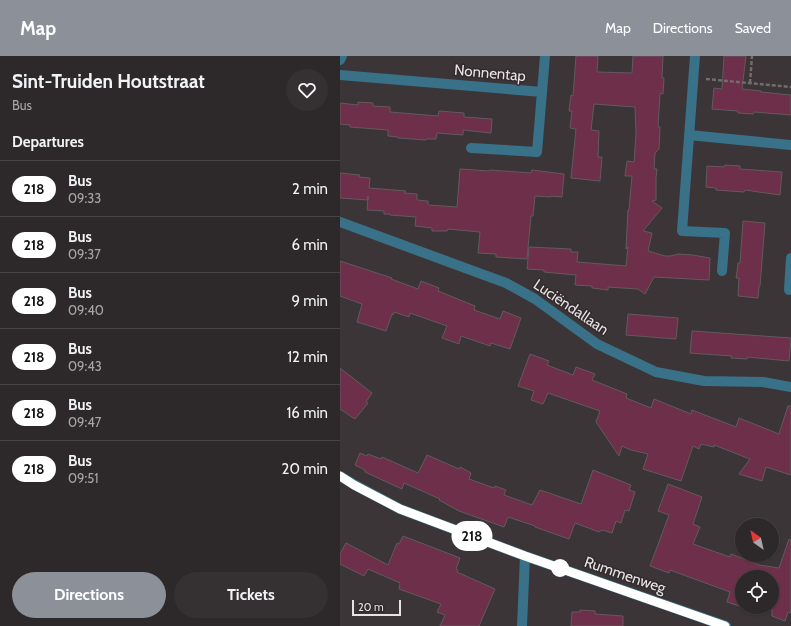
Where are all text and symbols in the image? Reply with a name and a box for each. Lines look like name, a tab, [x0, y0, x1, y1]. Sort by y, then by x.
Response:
text: Map	[20, 17, 56, 40]
text: Map	[605, 19, 631, 37]
text: Directions	[653, 19, 713, 37]
text: Saved	[735, 19, 771, 37]
street label: Nonnentap	[453, 61, 527, 85]
button: heart	[286, 69, 328, 111]
text: Sint-Truiden Houtstraat	[12, 70, 205, 93]
text: Bus	[12, 97, 32, 113]
text: Departures	[12, 133, 84, 151]
text: Bus	[68, 172, 92, 190]
text: 218	[23, 180, 45, 198]
text: 2 min	[292, 180, 328, 198]
text: 09:33	[68, 190, 101, 206]
text: Bus	[68, 228, 92, 246]
text: 218	[23, 236, 45, 254]
text: 6 min	[291, 236, 328, 254]
text: 09:37	[68, 246, 101, 262]
street label: Luciëndallaan	[530, 275, 612, 339]
text: Bus	[68, 284, 92, 302]
text: 218	[23, 292, 45, 310]
text: 9 min	[291, 292, 328, 310]
text: 09:40	[68, 302, 104, 318]
text: Bus	[68, 340, 92, 358]
text: 218	[23, 348, 45, 366]
text: 12 min	[287, 348, 328, 366]
text: 09:43	[68, 358, 102, 374]
text: Bus	[68, 396, 92, 414]
text: 218	[23, 404, 45, 422]
text: 16 min	[286, 404, 328, 422]
text: 09:47	[68, 414, 101, 430]
text: Bus	[68, 452, 92, 470]
text: 218	[23, 460, 45, 478]
text: 20 min	[282, 460, 328, 478]
text: 09:51	[68, 470, 98, 486]
north arrow	[735, 518, 779, 562]
map controls	[735, 518, 779, 614]
line badge: 218	[449, 523, 495, 549]
text: 218	[461, 527, 483, 545]
street label: Rummenweg	[582, 553, 669, 598]
unlabelled marker	[551, 559, 569, 577]
button: locate	[735, 570, 779, 614]
button: Directions	[12, 572, 166, 618]
button: Tickets	[174, 572, 328, 618]
scale bar	[352, 598, 401, 617]
text: 20 m	[358, 600, 384, 614]

